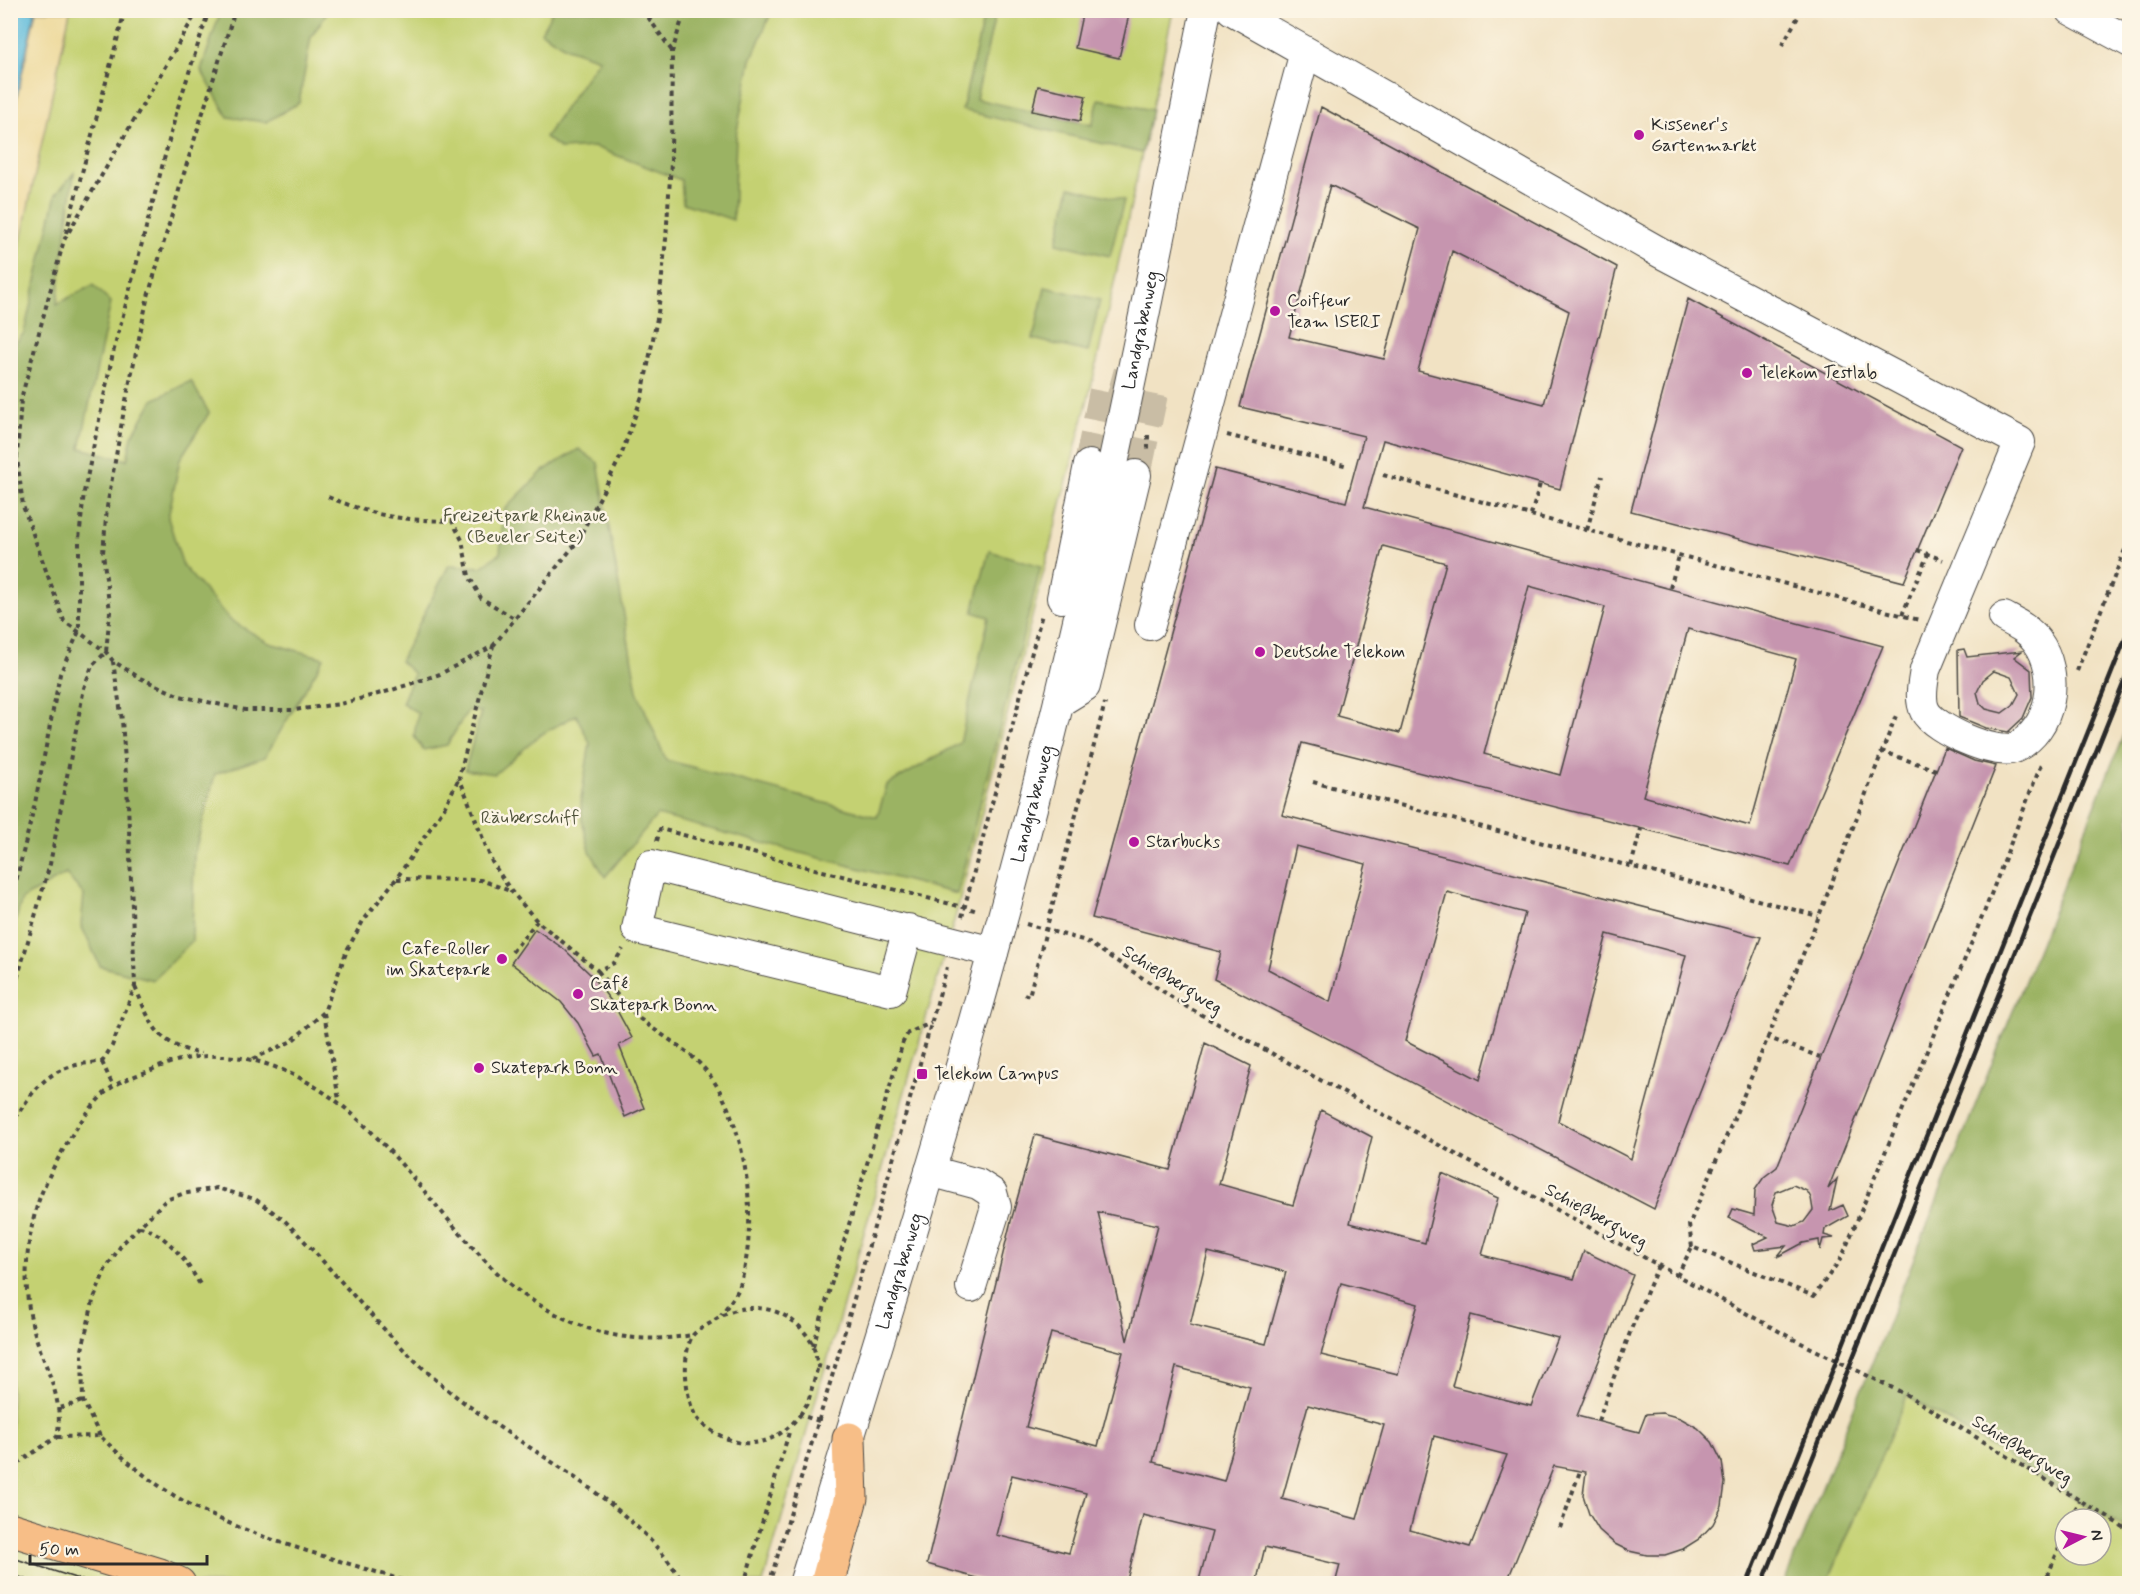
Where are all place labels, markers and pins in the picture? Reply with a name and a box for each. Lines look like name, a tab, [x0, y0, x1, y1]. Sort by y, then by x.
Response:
place label: Kissener's Gartenmarkt	[1651, 113, 1757, 158]
marker: Kissener's Gartenmarkt	[1632, 128, 1646, 142]
place label: Coiffeur Team ISERI	[1287, 289, 1381, 334]
marker: Coiffeur Team ISERI	[1268, 304, 1282, 318]
place label: Telekom Testlab	[1759, 361, 1877, 385]
marker: Telekom Testlab	[1740, 366, 1754, 380]
place label: Deutsche Telekom	[1272, 640, 1405, 664]
marker: Deutsche Telekom	[1253, 645, 1267, 659]
place label: Starbucks	[1146, 830, 1220, 854]
marker: Starbucks	[1127, 835, 1141, 849]
place label: Cafe-Roller im Skatepark	[386, 937, 490, 982]
marker: Cafe-Roller im Skatepark	[495, 952, 509, 966]
place label: Café Skatepark Bonn	[590, 972, 717, 1017]
marker: Café Skatepark Bonn	[571, 987, 585, 1001]
place label: Skatepark Bonn	[491, 1056, 618, 1080]
marker: Skatepark Bonn	[472, 1061, 486, 1075]
place label: Telekom Campus	[934, 1062, 1059, 1086]
marker: Telekom Campus	[915, 1067, 929, 1081]

